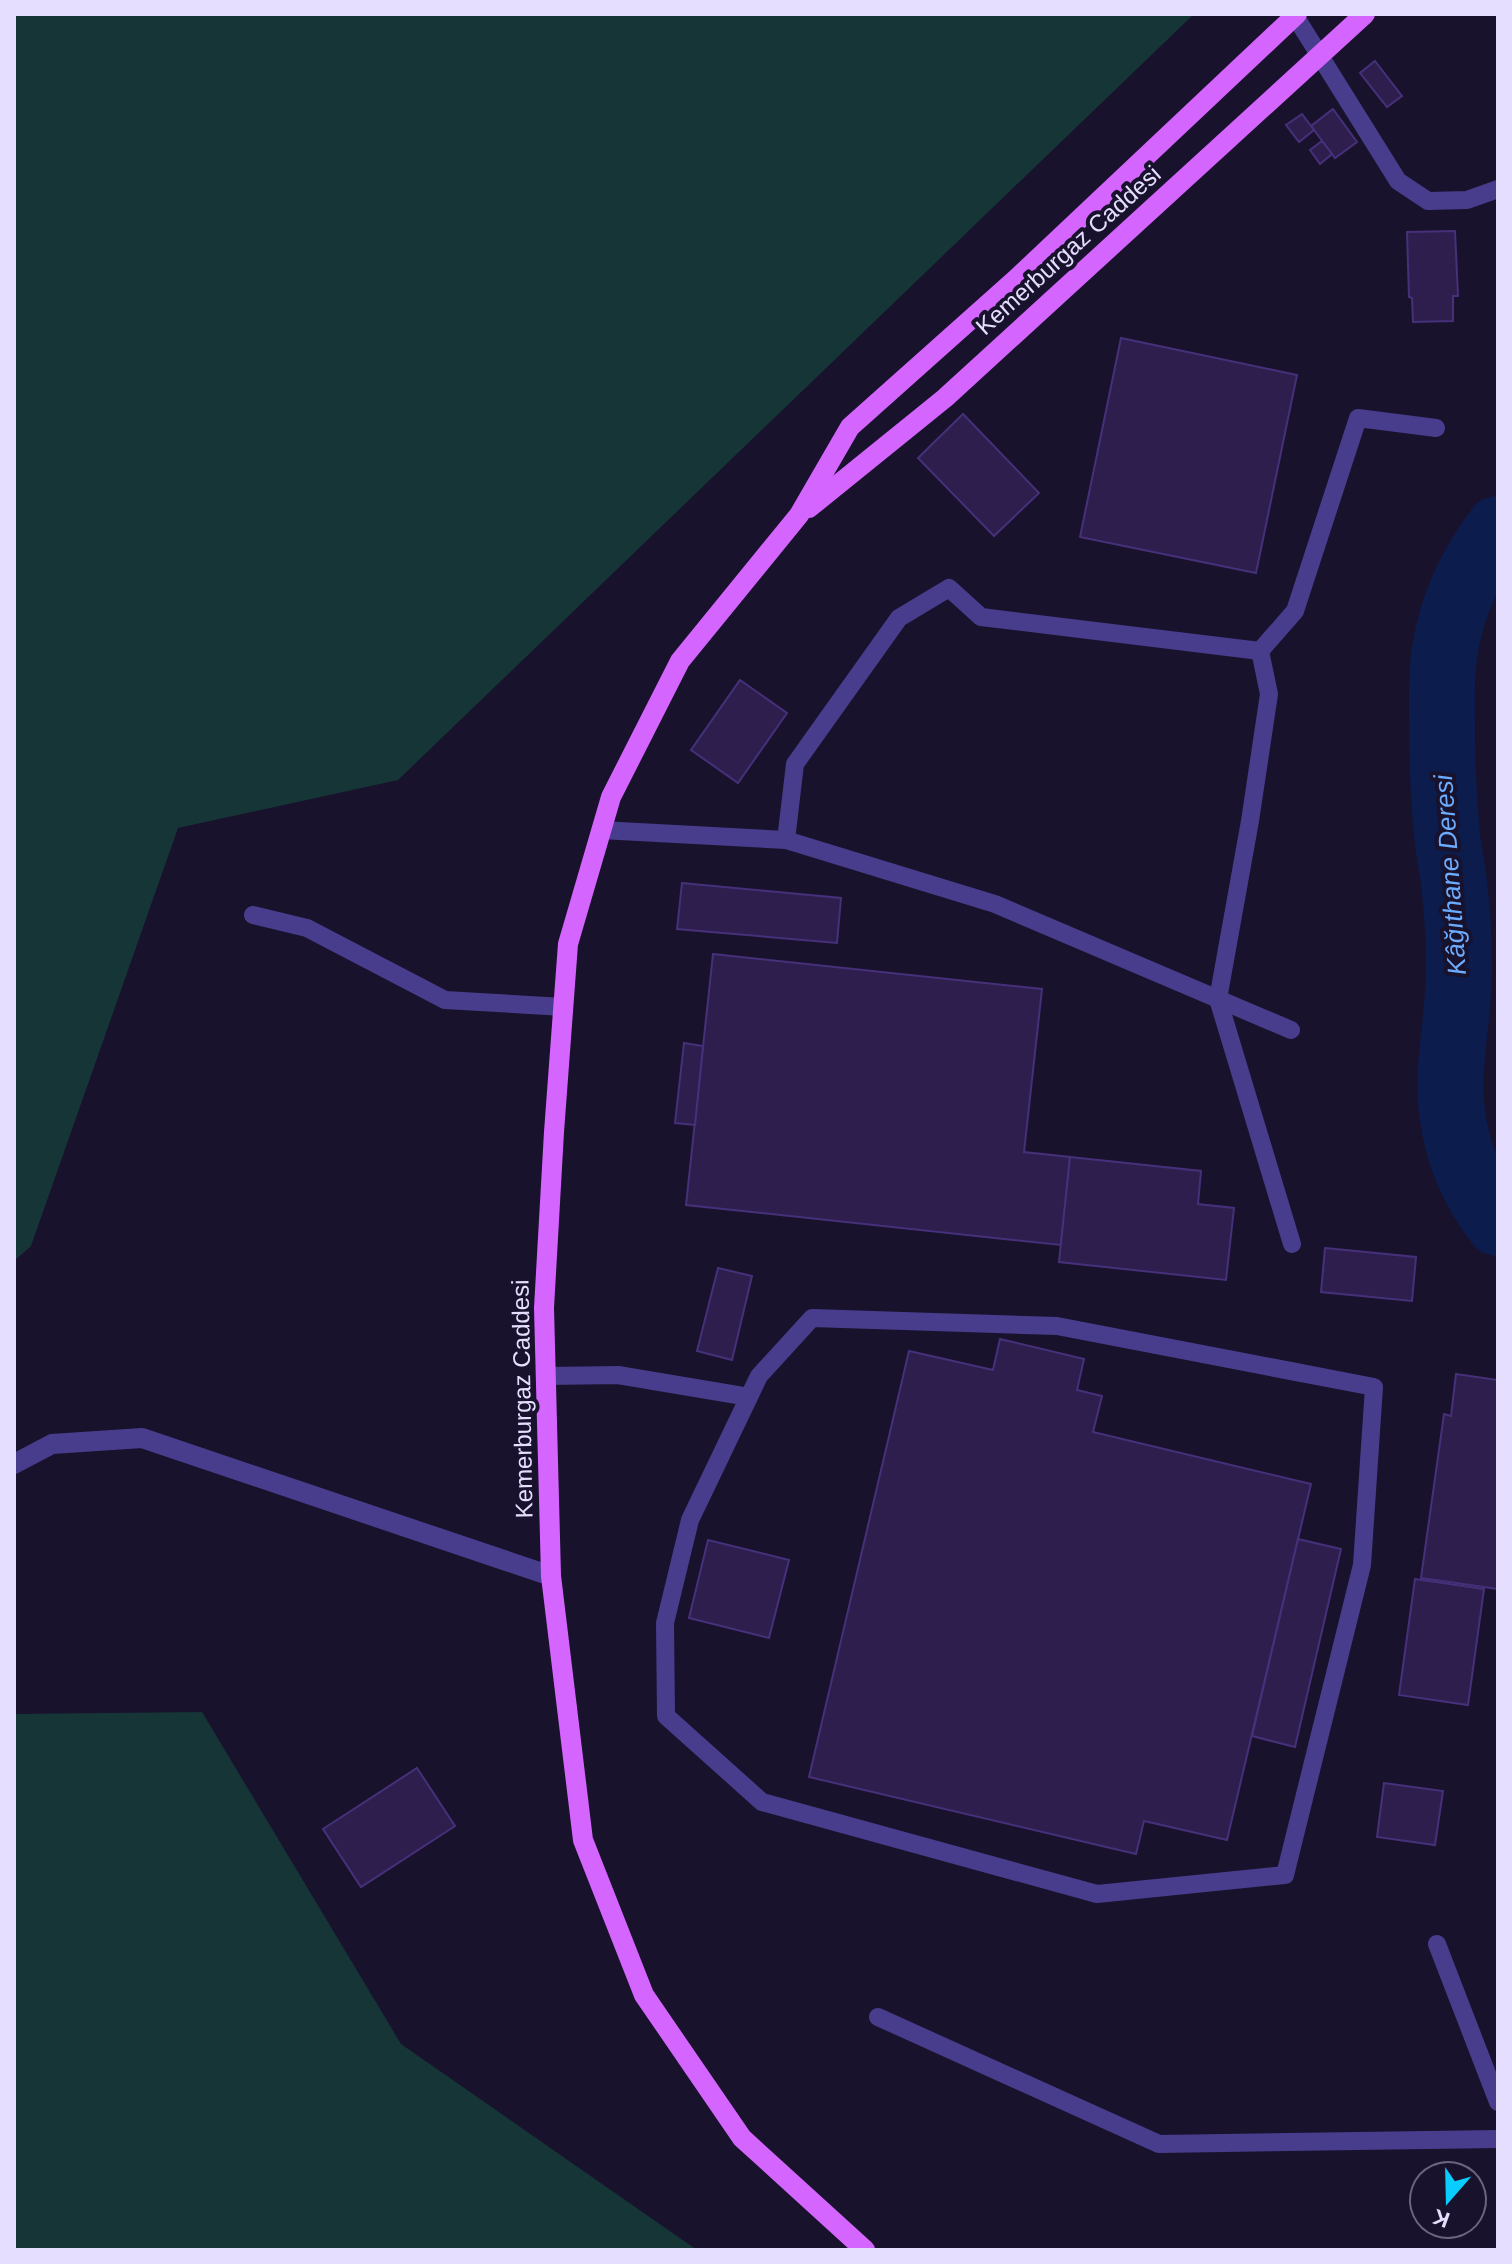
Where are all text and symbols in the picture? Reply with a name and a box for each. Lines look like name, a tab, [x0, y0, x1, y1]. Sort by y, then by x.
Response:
street label: Kemerburgaz Caddesi	[970, 160, 1166, 340]
water label: Kâğıthane Deresi	[1428, 773, 1472, 976]
street label: Kemerburgaz Caddesi	[506, 1279, 538, 1519]
north arrow	[1408, 2160, 1488, 2240]
text: K	[1429, 2204, 1453, 2233]

